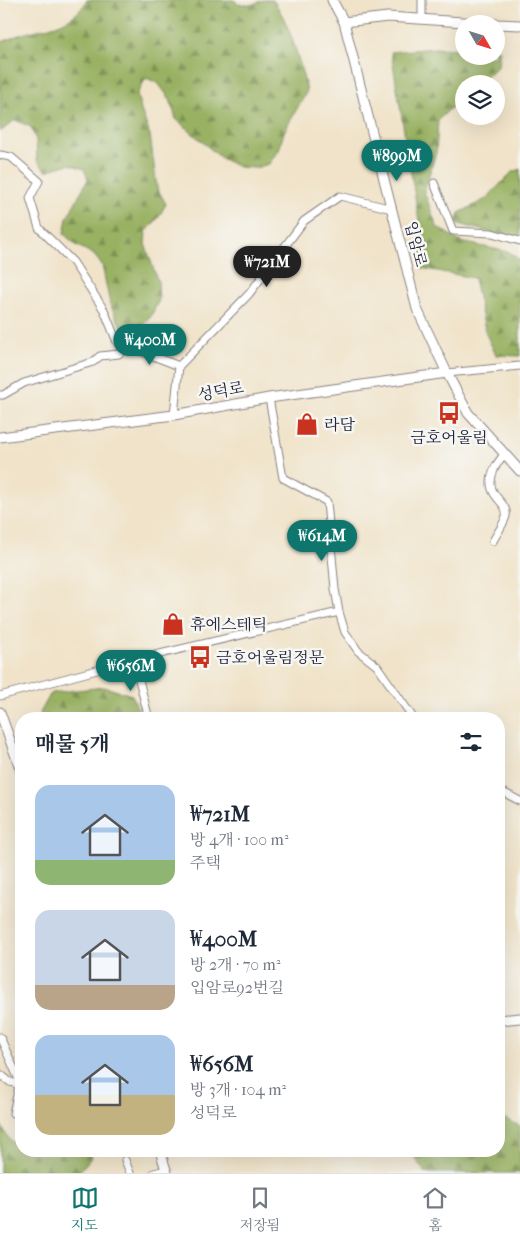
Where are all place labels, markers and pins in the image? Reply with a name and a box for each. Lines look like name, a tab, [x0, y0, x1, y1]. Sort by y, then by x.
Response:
pin: ₩899M	[362, 140, 432, 182]
pin: ₩721M	[232, 246, 302, 288]
pin: ₩400M	[115, 324, 185, 366]
bus stop icon: 금호어울림	[436, 400, 462, 426]
shop icon: 라담	[294, 411, 320, 437]
place label: 라담	[324, 415, 355, 434]
place label: 금호어울림	[410, 428, 488, 447]
pin: ₩614M	[287, 520, 357, 562]
shop icon: 휴에스테틱	[160, 611, 186, 637]
place label: 휴에스테틱	[190, 615, 267, 634]
bus stop icon: 금호어울림정문	[187, 644, 213, 670]
place label: 금호어울림정문	[216, 648, 325, 667]
pin: ₩656M	[96, 650, 166, 692]

